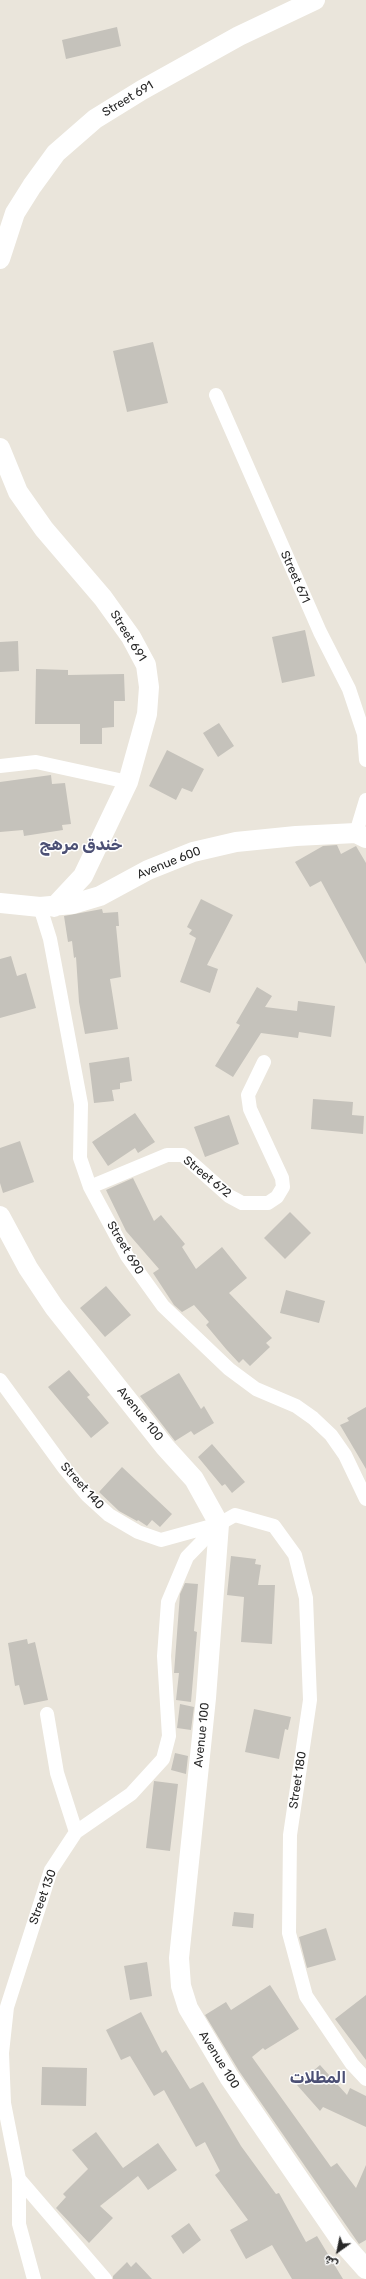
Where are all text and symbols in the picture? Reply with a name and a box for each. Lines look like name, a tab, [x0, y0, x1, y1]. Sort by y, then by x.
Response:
street label: Street 691	[100, 78, 156, 120]
street label: Street 671	[277, 549, 313, 605]
street label: Street 691	[107, 608, 149, 664]
district label: خندق مرهج	[39, 835, 123, 855]
street label: Avenue 600	[135, 844, 203, 882]
street label: Street 672	[180, 1153, 234, 1201]
street label: Street 690	[103, 1219, 147, 1277]
street label: Avenue 100	[114, 1384, 166, 1444]
street label: Street 140	[57, 1460, 107, 1512]
street label: Avenue 100	[191, 1702, 213, 1768]
street label: Street 180	[286, 1750, 310, 1810]
street label: Street 130	[26, 1867, 60, 1927]
street label: Avenue 100	[196, 2028, 242, 2092]
district label: المطلات	[290, 2068, 346, 2088]
north arrow	[318, 2231, 358, 2271]
text: ش	[322, 2252, 341, 2271]

